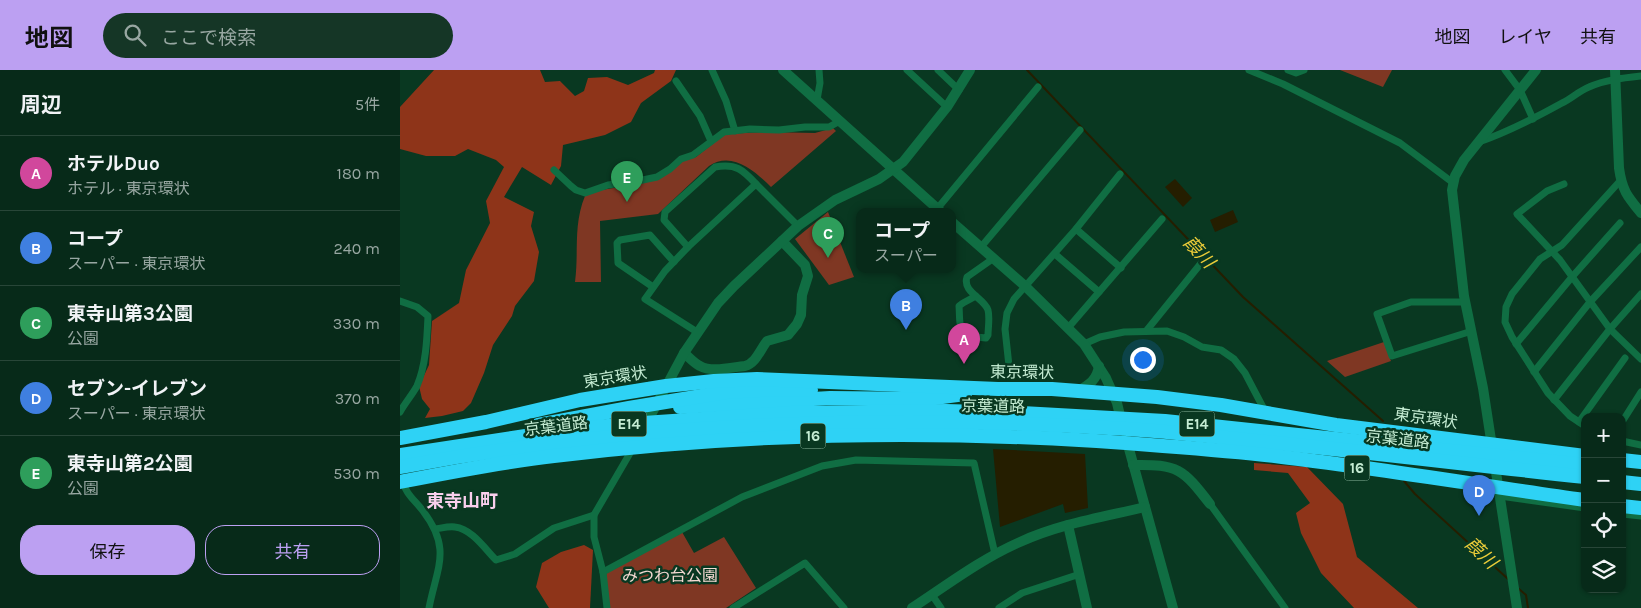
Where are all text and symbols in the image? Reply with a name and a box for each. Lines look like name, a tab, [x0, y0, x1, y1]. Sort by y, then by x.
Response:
search box	[103, 13, 453, 58]
icon: search	[121, 21, 149, 49]
text: 地図	[25, 24, 73, 52]
text: 地図	[1435, 26, 1471, 48]
text: レイヤ	[1499, 26, 1552, 48]
text: 共有	[1580, 26, 1616, 48]
text: ここで検索	[161, 27, 256, 49]
text: 周辺	[20, 93, 62, 117]
text: 5件	[355, 95, 380, 114]
text: ホテルDuo	[67, 153, 160, 175]
pin: E	[611, 161, 643, 202]
text: A	[31, 164, 41, 183]
text: 180 m	[337, 164, 380, 183]
text: ホテル · 東京環状	[67, 179, 189, 198]
popup	[856, 208, 956, 273]
pin: C	[812, 217, 844, 258]
text: コープ	[874, 220, 930, 242]
text: コープ	[67, 228, 123, 250]
water label: 葭川	[1179, 231, 1221, 274]
text: B	[31, 239, 41, 258]
text: 240 m	[334, 239, 380, 258]
text: スーパー	[874, 246, 938, 265]
text: スーパー · 東京環状	[67, 254, 205, 273]
pin: B	[890, 289, 922, 330]
text: 東寺山第3公園	[67, 303, 193, 325]
text: C	[31, 314, 41, 333]
text: 330 m	[333, 314, 380, 333]
pin: A	[948, 323, 980, 364]
text: 公園	[67, 329, 99, 348]
your location	[1130, 347, 1156, 373]
street label: 東京環状	[990, 362, 1054, 382]
street label: 東京環状	[582, 363, 648, 391]
text: セブン-イレブン	[67, 378, 207, 400]
text: D	[31, 389, 41, 408]
text: 370 m	[335, 389, 380, 408]
street label: 京葉道路	[961, 396, 1025, 416]
text: スーパー · 東京環状	[67, 404, 205, 423]
street label: 東京環状	[1393, 404, 1459, 432]
road number: E14	[612, 412, 646, 436]
road number: E14	[1180, 412, 1214, 436]
street label: 京葉道路	[523, 413, 589, 439]
map controls	[1581, 413, 1626, 593]
button: +	[1581, 413, 1626, 458]
road number: 16	[800, 424, 826, 448]
street label: 京葉道路	[1365, 426, 1431, 452]
text: 東寺山第2公園	[67, 453, 193, 475]
road number: 16	[1344, 456, 1370, 480]
button: −	[1581, 458, 1626, 503]
text: E	[31, 464, 41, 483]
text: 530 m	[333, 464, 380, 483]
pin: D	[1463, 475, 1495, 516]
text: 公園	[67, 479, 99, 498]
district label: 東寺山町	[426, 490, 498, 512]
button: locate	[1581, 503, 1626, 548]
button: 保存	[20, 525, 195, 575]
button: 共有	[205, 525, 380, 575]
water label: 葭川	[1460, 533, 1503, 575]
button: layers	[1581, 548, 1626, 593]
park label: みつわ台公園	[622, 566, 718, 585]

